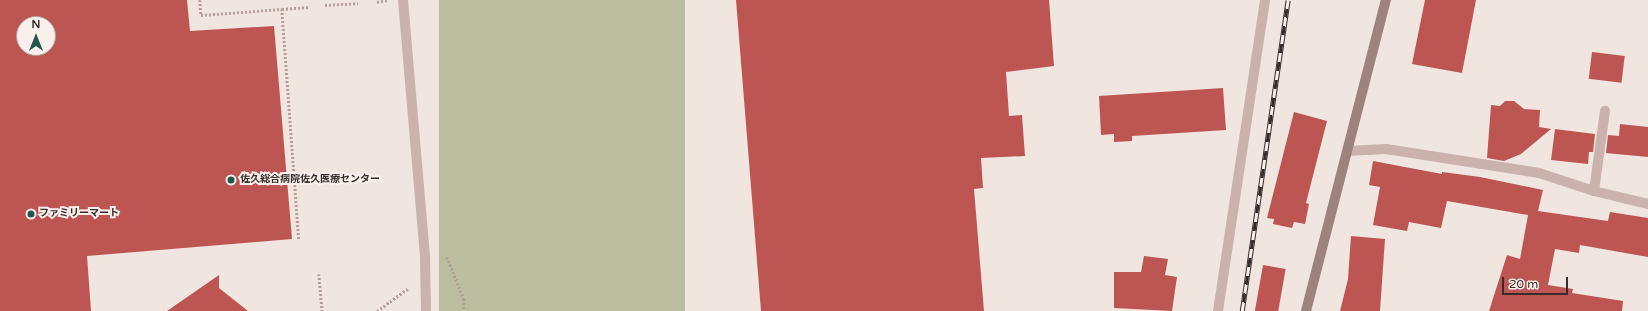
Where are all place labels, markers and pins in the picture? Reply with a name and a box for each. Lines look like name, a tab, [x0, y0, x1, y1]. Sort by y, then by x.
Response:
marker: 佐久総合病院佐久医療センター	[225, 174, 237, 186]
place label: 佐久総合病院佐久医療センター	[240, 174, 380, 186]
place label: ファミリーマート	[39, 208, 119, 220]
marker: ファミリーマート	[26, 209, 36, 219]

